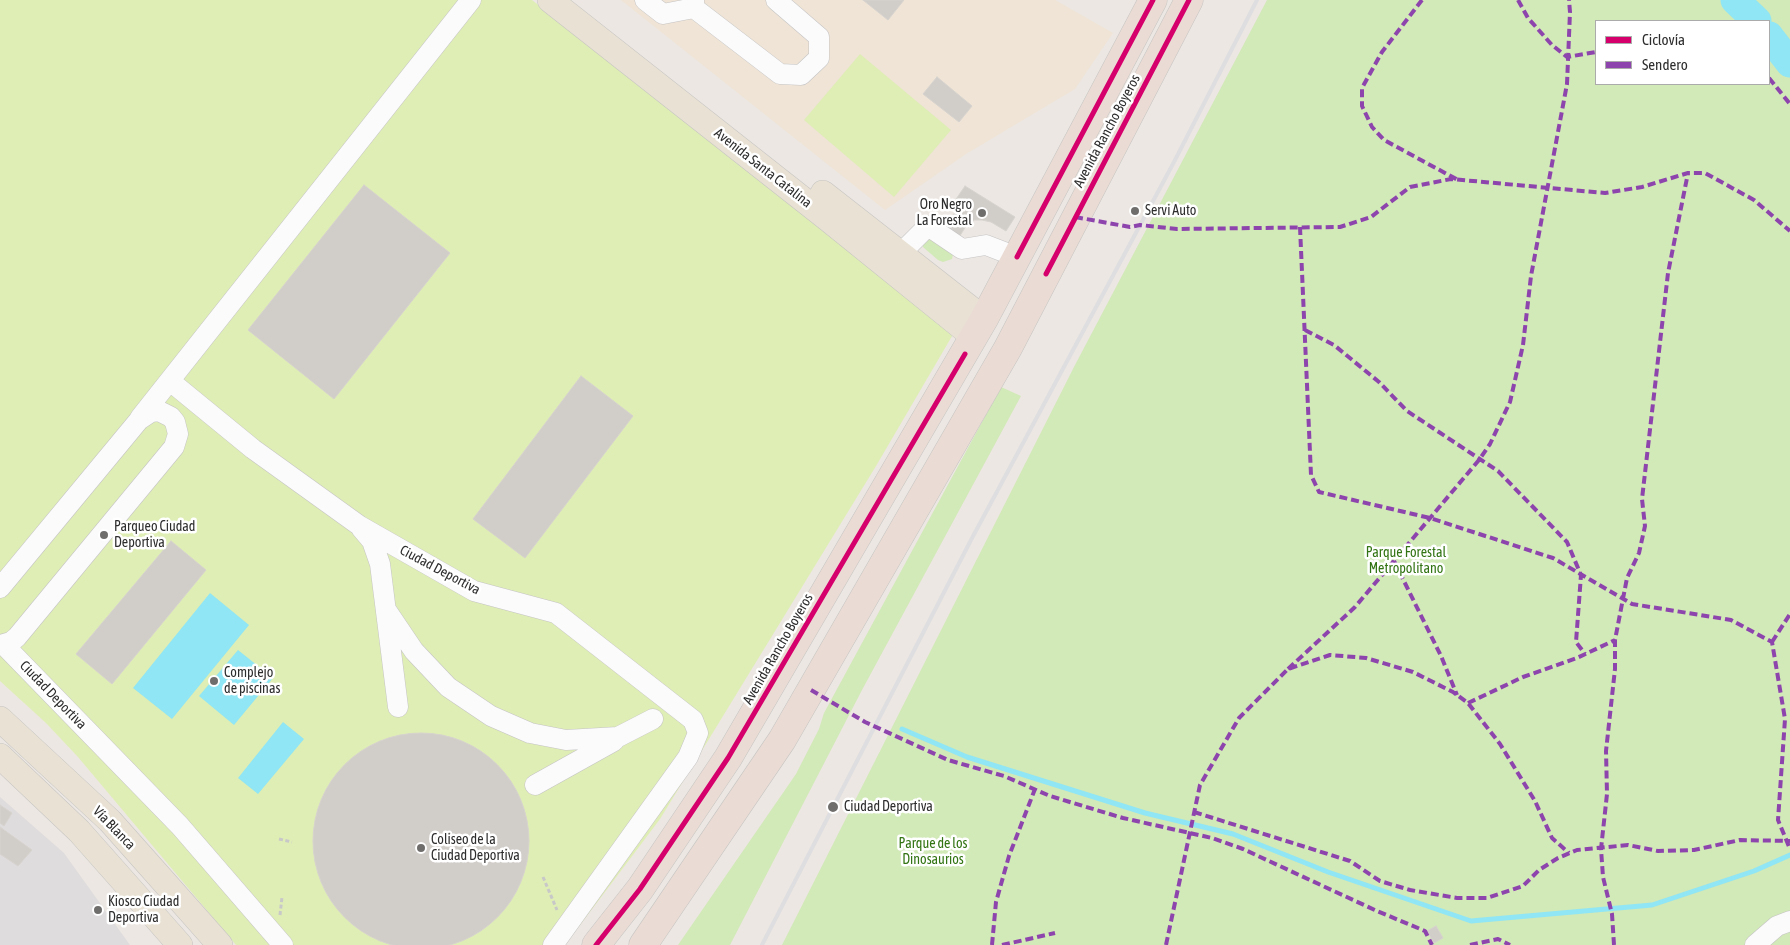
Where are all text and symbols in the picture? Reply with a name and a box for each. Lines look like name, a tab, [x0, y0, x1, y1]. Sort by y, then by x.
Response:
legend	[1595, 20, 1770, 85]
text: Ciclovía	[1642, 31, 1685, 48]
text: Sendero	[1642, 56, 1688, 73]
street label: Avenida Rancho Boyeros	[1070, 72, 1144, 190]
street label: Avenida Santa Catalina	[711, 125, 815, 211]
place label: Oro Negro La Forestal	[917, 197, 972, 230]
place label: Servi Auto	[1145, 203, 1196, 219]
marker: Servi Auto	[1129, 205, 1141, 217]
marker: Oro Negro La Forestal	[976, 207, 988, 219]
place label: Parqueo Ciudad Deportiva	[114, 519, 195, 552]
marker: Parqueo Ciudad Deportiva	[98, 529, 110, 541]
street label: Ciudad Deportiva	[397, 542, 483, 598]
park label: Parque Forestal Metropolitano	[1366, 545, 1446, 578]
street label: Avenida Rancho Boyeros	[739, 591, 817, 707]
street label: Ciudad Deportiva	[16, 657, 90, 733]
place label: Complejo de piscinas	[224, 665, 280, 698]
marker: Complejo de piscinas	[208, 675, 220, 687]
place label: Ciudad Deportiva	[844, 799, 933, 815]
marker: Ciudad Deportiva	[826, 800, 840, 814]
street label: Vía Blanca	[89, 803, 139, 853]
place label: Coliseo de la Ciudad Deportiva	[431, 832, 520, 864]
park label: Parque de los Dinosaurios	[899, 836, 967, 869]
marker: Coliseo de la Ciudad Deportiva	[415, 842, 427, 854]
place label: Kiosco Ciudad Deportiva	[108, 894, 179, 926]
marker: Kiosco Ciudad Deportiva	[92, 904, 104, 916]

